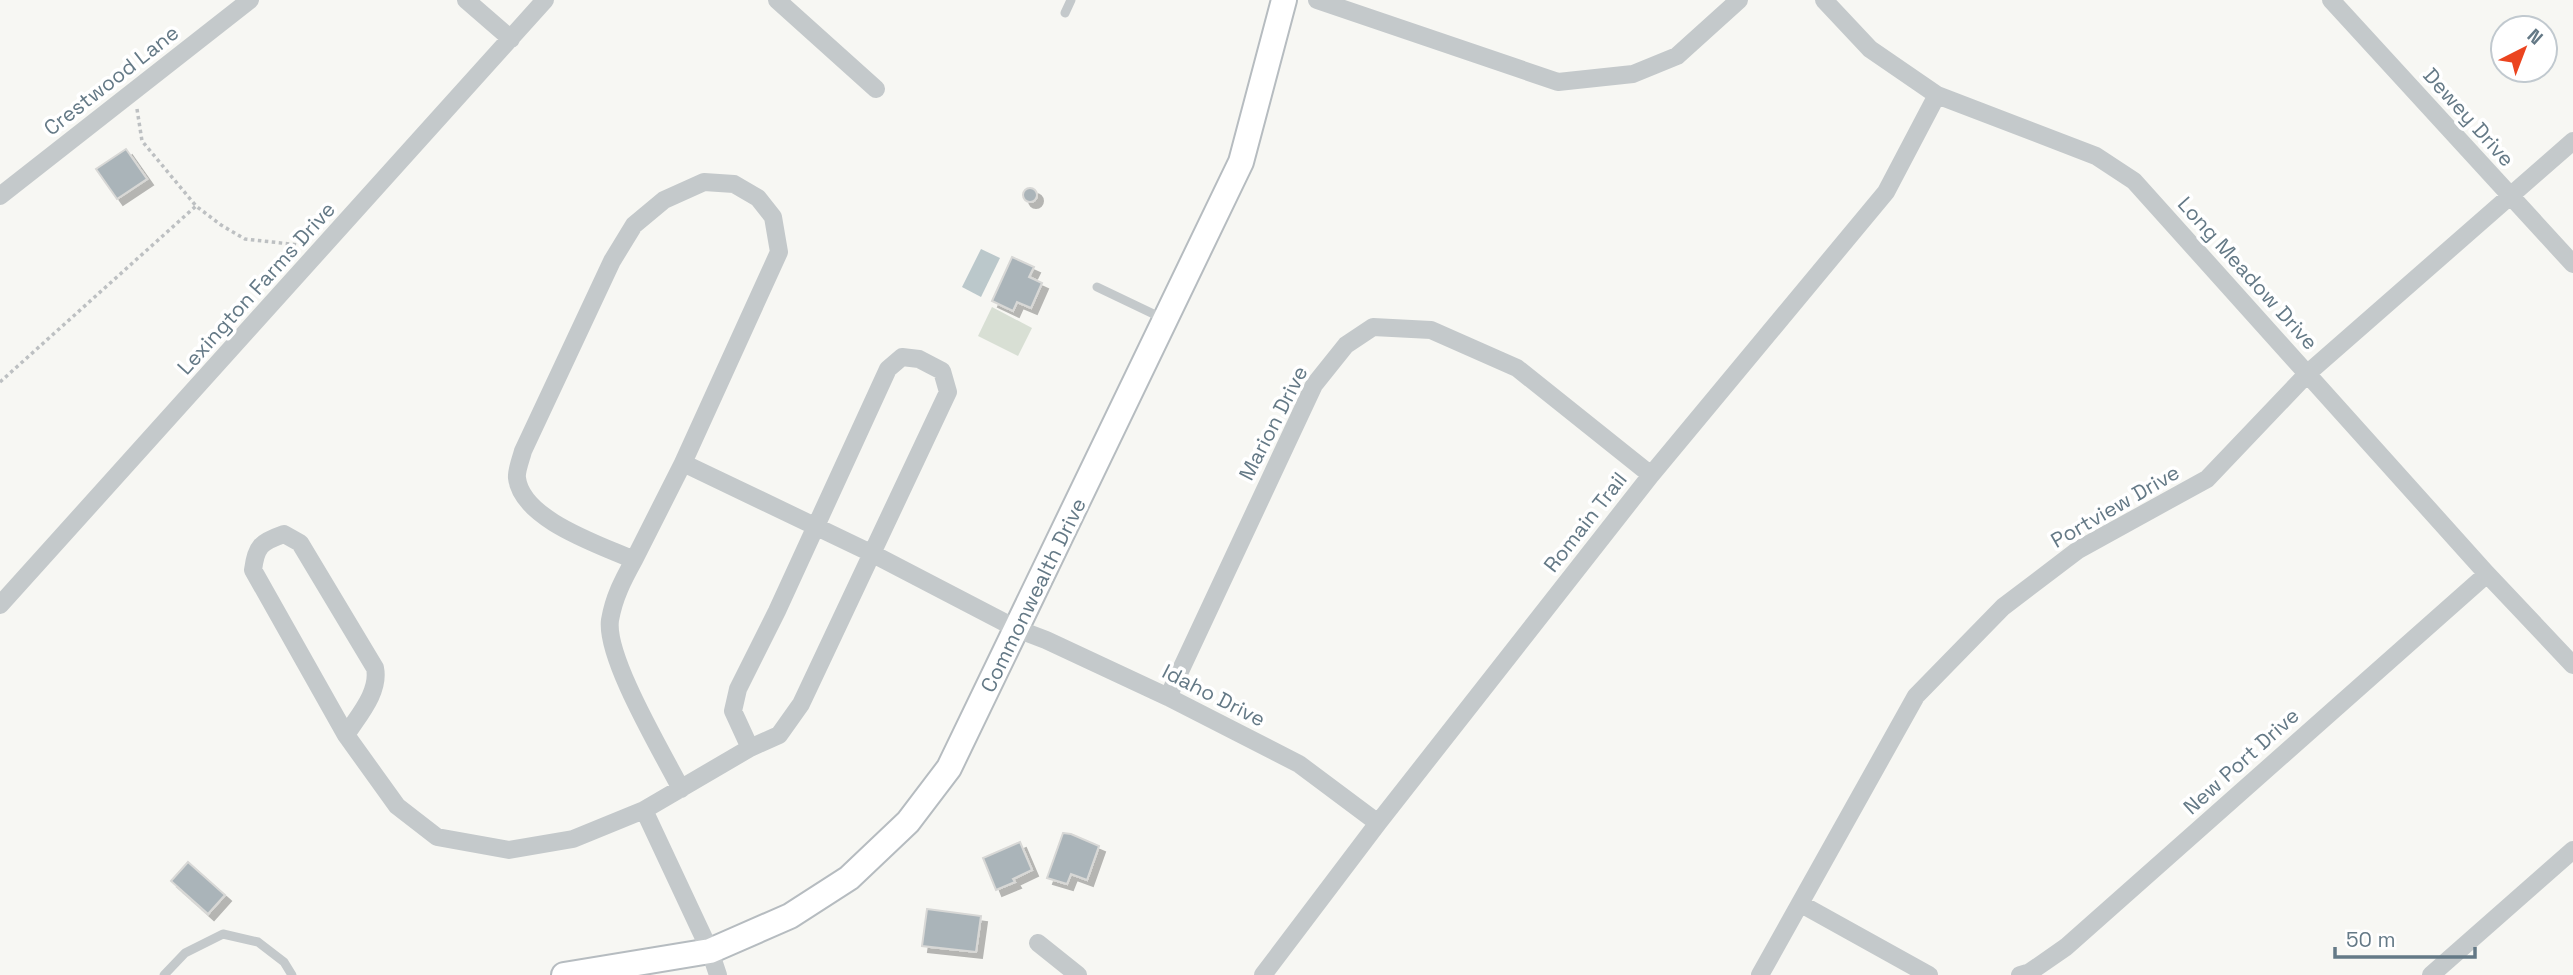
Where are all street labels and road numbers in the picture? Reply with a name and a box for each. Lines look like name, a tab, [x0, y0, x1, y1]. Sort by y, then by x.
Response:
street label: Crestwood Lane	[38, 19, 184, 141]
street label: Dewey Drive	[2418, 62, 2520, 172]
street label: Long Meadow Drive	[2172, 191, 2324, 355]
street label: Lexington Farms Drive	[171, 196, 341, 380]
street label: Marion Drive	[1233, 361, 1313, 485]
street label: Portview Drive	[2046, 458, 2184, 554]
street label: Romain Trail	[1537, 466, 1633, 578]
street label: Commonwealth Drive	[974, 493, 1092, 697]
street label: Idaho Drive	[1158, 657, 1270, 733]
street label: New Port Drive	[2177, 702, 2305, 820]

